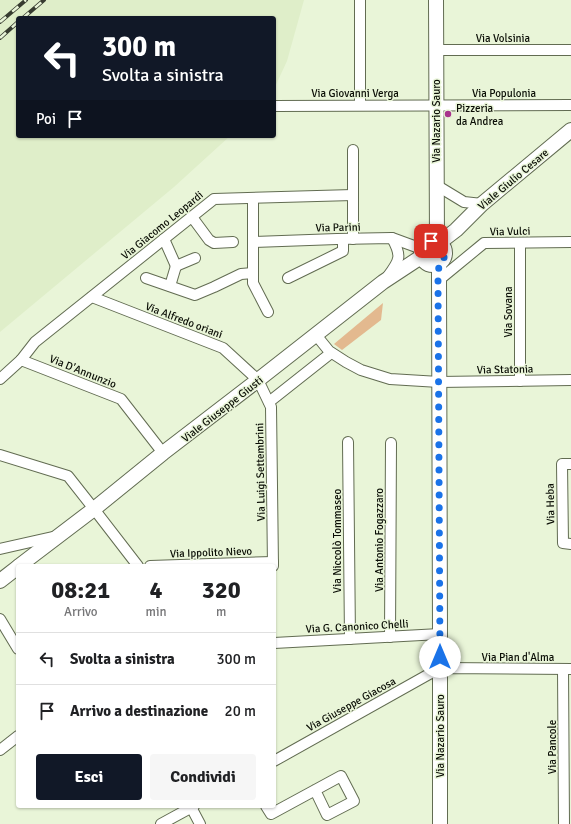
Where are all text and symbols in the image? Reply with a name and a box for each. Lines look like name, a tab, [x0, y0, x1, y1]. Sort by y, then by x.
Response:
text: 300 m	[102, 30, 176, 64]
icon: left	[36, 32, 88, 84]
street label: Via Volsinia	[476, 32, 531, 45]
text: Svolta a sinistra	[102, 64, 224, 86]
street label: Via Nazario Sauro	[430, 79, 443, 163]
street label: Via Giovanni Verga	[311, 87, 399, 100]
street label: Via Populonia	[472, 87, 537, 100]
place label: Pizzeria da Andrea	[456, 102, 504, 128]
icon: arrive	[64, 108, 86, 130]
marker: Pizzeria da Andrea	[443, 109, 453, 119]
text: Poi	[36, 110, 56, 128]
street label: Viale Giulio Cesare	[475, 146, 551, 213]
street label: Via Giacomo Leopardi	[119, 188, 206, 262]
street label: Via Parini	[315, 221, 361, 234]
pin	[414, 224, 448, 258]
street label: Via Vulci	[490, 225, 530, 238]
icon: arrive	[420, 230, 442, 252]
street label: Via Sovana	[502, 286, 515, 338]
street label: Via Alfredo oriani	[143, 300, 224, 341]
street label: Via D'Annunzio	[47, 352, 118, 391]
street label: Via Statonia	[477, 362, 534, 376]
street label: Viale Giuseppe Giusti	[179, 374, 266, 445]
street label: Via Luigi Settembrini	[253, 423, 268, 521]
street label: Via Heba	[544, 483, 557, 525]
street label: Via Antonio Fogazzaro	[373, 488, 386, 592]
street label: Via Niccolò Tommaseo	[331, 489, 344, 593]
street label: Via Ippolito Nievo	[170, 545, 253, 560]
text: 08:21	[51, 575, 110, 605]
text: 4	[150, 575, 162, 605]
text: 320	[202, 575, 241, 605]
text: Arrivo	[64, 604, 98, 620]
text: min	[146, 604, 167, 620]
text: m	[216, 604, 226, 620]
street label: Via G. Canonico Chelli	[305, 617, 409, 636]
position arrow	[419, 636, 461, 678]
icon: left	[36, 648, 58, 670]
text: Svolta a sinistra	[70, 650, 175, 668]
text: 300 m	[216, 650, 256, 668]
street label: Via Pian d'Alma	[482, 651, 555, 664]
street label: Via Giuseppe Giacosa	[304, 674, 399, 734]
street label: Via Nazario Sauro	[434, 694, 447, 778]
icon: arrive	[36, 700, 58, 722]
text: Arrivo a destinazione	[70, 702, 208, 720]
text: 20 m	[225, 702, 256, 720]
street label: Via Pancole	[546, 720, 559, 774]
button: Esci	[36, 754, 142, 800]
button: Condividi	[150, 754, 256, 800]

